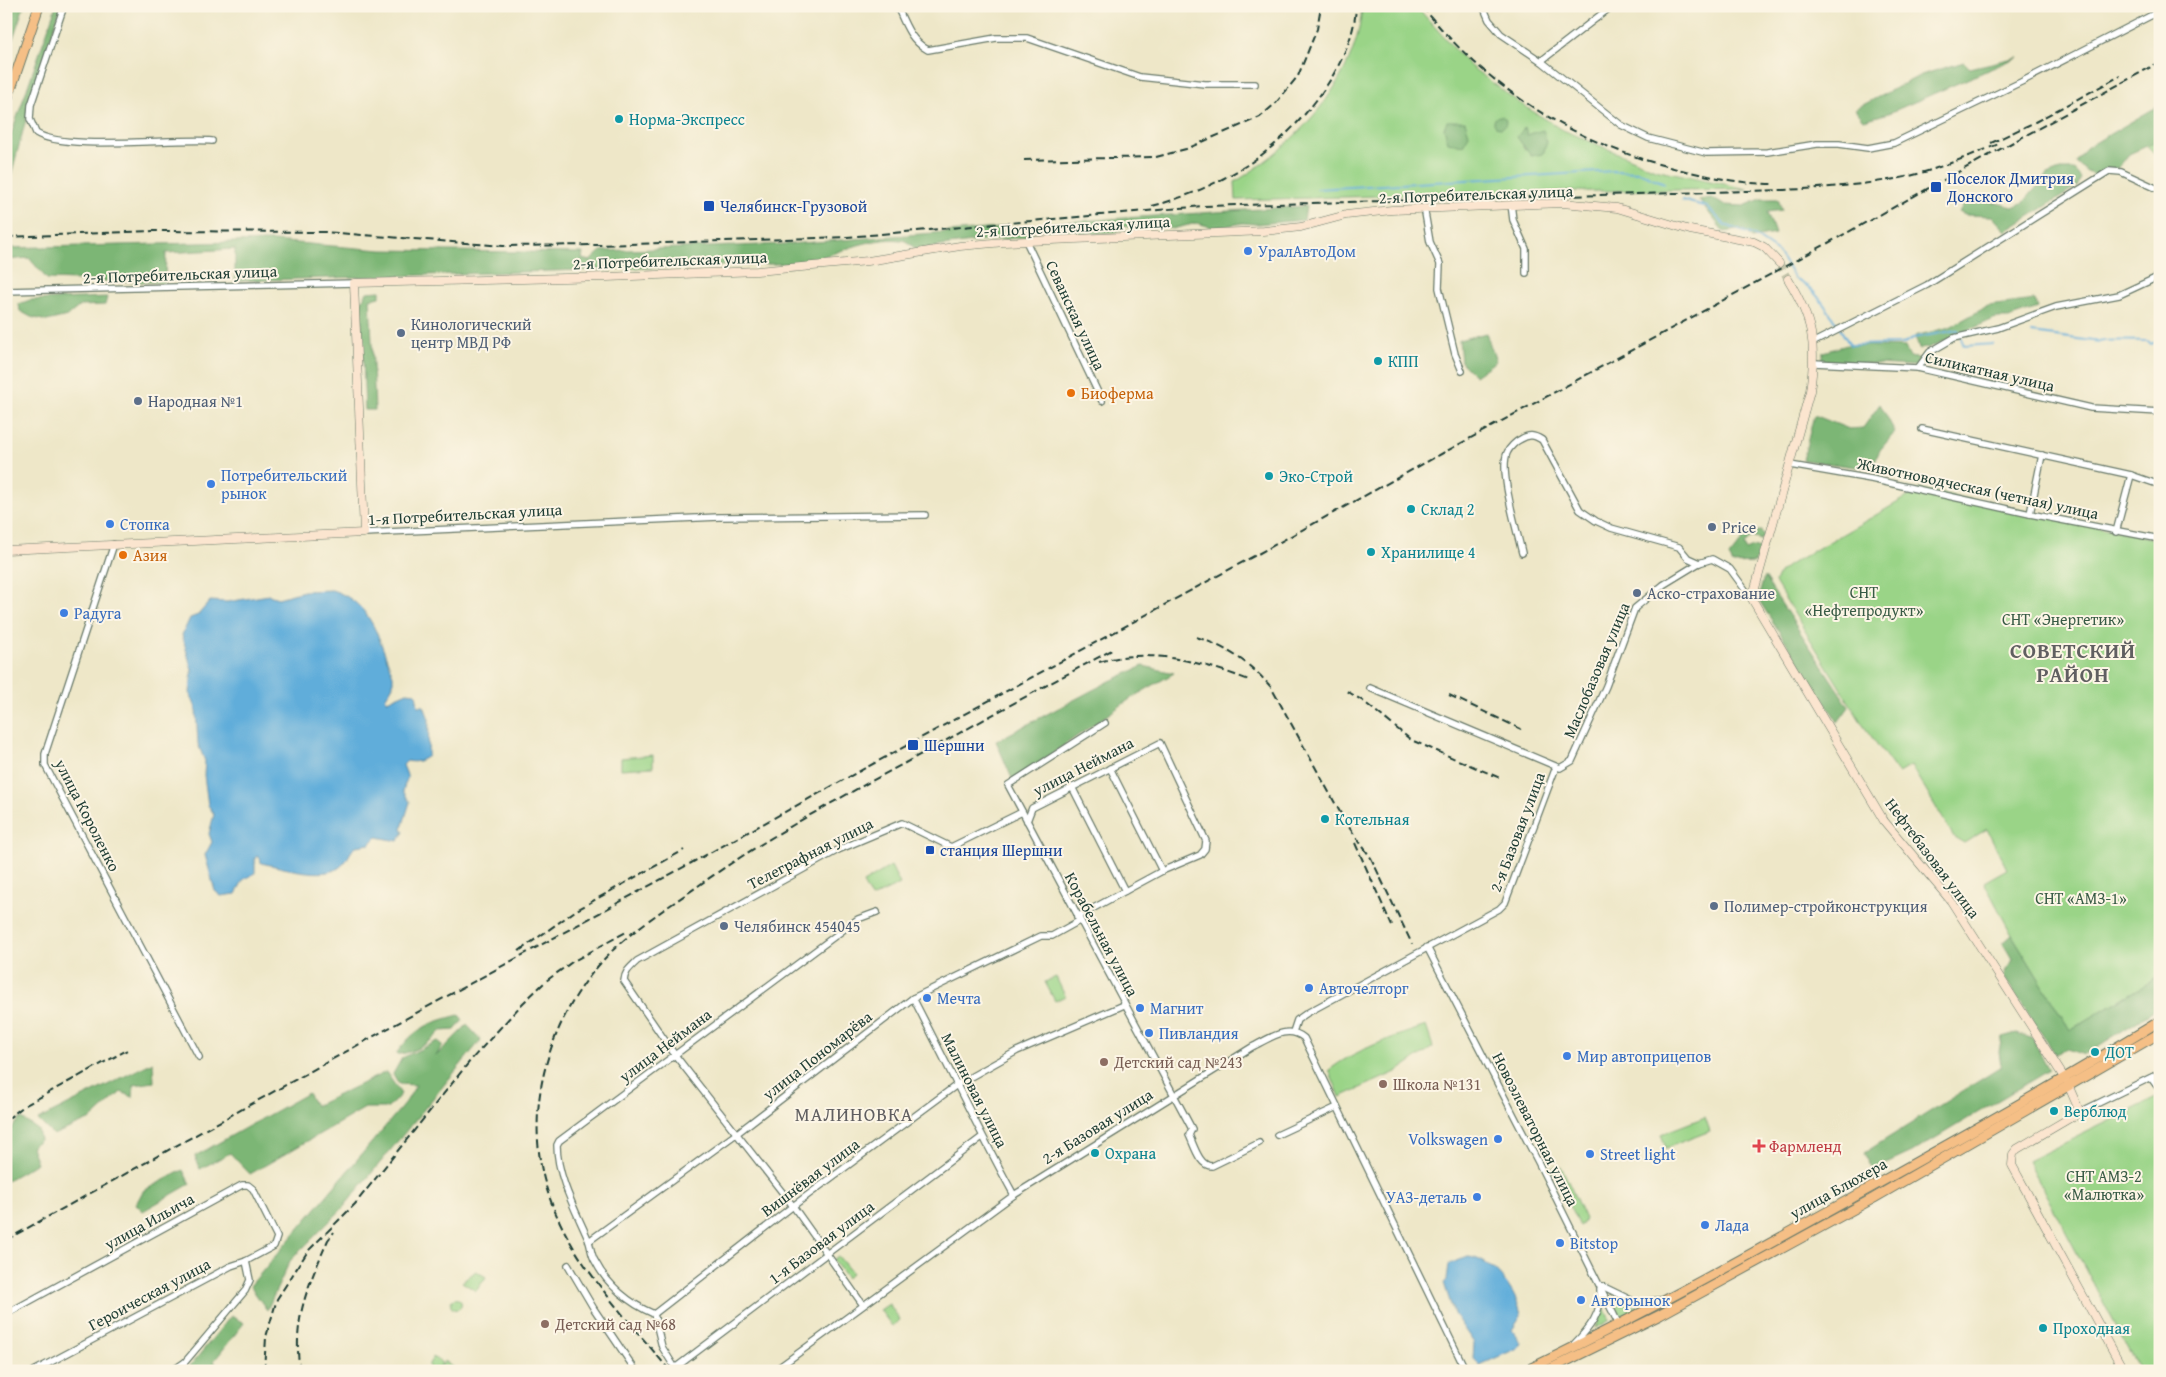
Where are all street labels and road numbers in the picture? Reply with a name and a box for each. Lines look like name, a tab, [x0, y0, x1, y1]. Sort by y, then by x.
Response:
street label: 2-я Потребительская улица	[1378, 179, 1574, 209]
street label: 2-я Потребительская улица	[975, 209, 1171, 243]
street label: 2-я Потребительская улица	[572, 245, 768, 275]
street label: Севанская улица	[1040, 256, 1112, 374]
street label: 2-я Потребительская улица	[82, 259, 278, 289]
street label: Силикатная улица	[1923, 344, 2057, 398]
street label: Животноводческая (четная) улица	[1854, 450, 2101, 525]
street label: 1-я Потребительская улица	[367, 497, 563, 531]
street label: Маслобазовая улица	[1557, 598, 1636, 742]
street label: улица Неймана	[1028, 730, 1138, 802]
street label: улица Короленко	[49, 754, 127, 876]
street label: 2-я Базовая улица	[1483, 768, 1551, 896]
street label: Нефтебазовая улица	[1880, 793, 1987, 924]
street label: Телеграфная улица	[743, 811, 877, 895]
street label: Корабельная улица	[1059, 867, 1145, 1001]
street label: улица Неймана	[613, 1002, 717, 1088]
street label: улица Пономарёва	[756, 1004, 877, 1106]
street label: Малиновая улица	[936, 1028, 1015, 1152]
street label: Новоэлеваторная улица	[1487, 1048, 1586, 1211]
street label: 2-я Базовая улица	[1037, 1082, 1157, 1170]
street label: Вишнёвая улица	[756, 1132, 865, 1222]
street label: улица Блюхера	[1784, 1151, 1891, 1225]
street label: улица Ильича	[99, 1186, 199, 1256]
street label: 1-я Базовая улица	[763, 1194, 879, 1290]
street label: Героическая улица	[84, 1251, 215, 1336]

